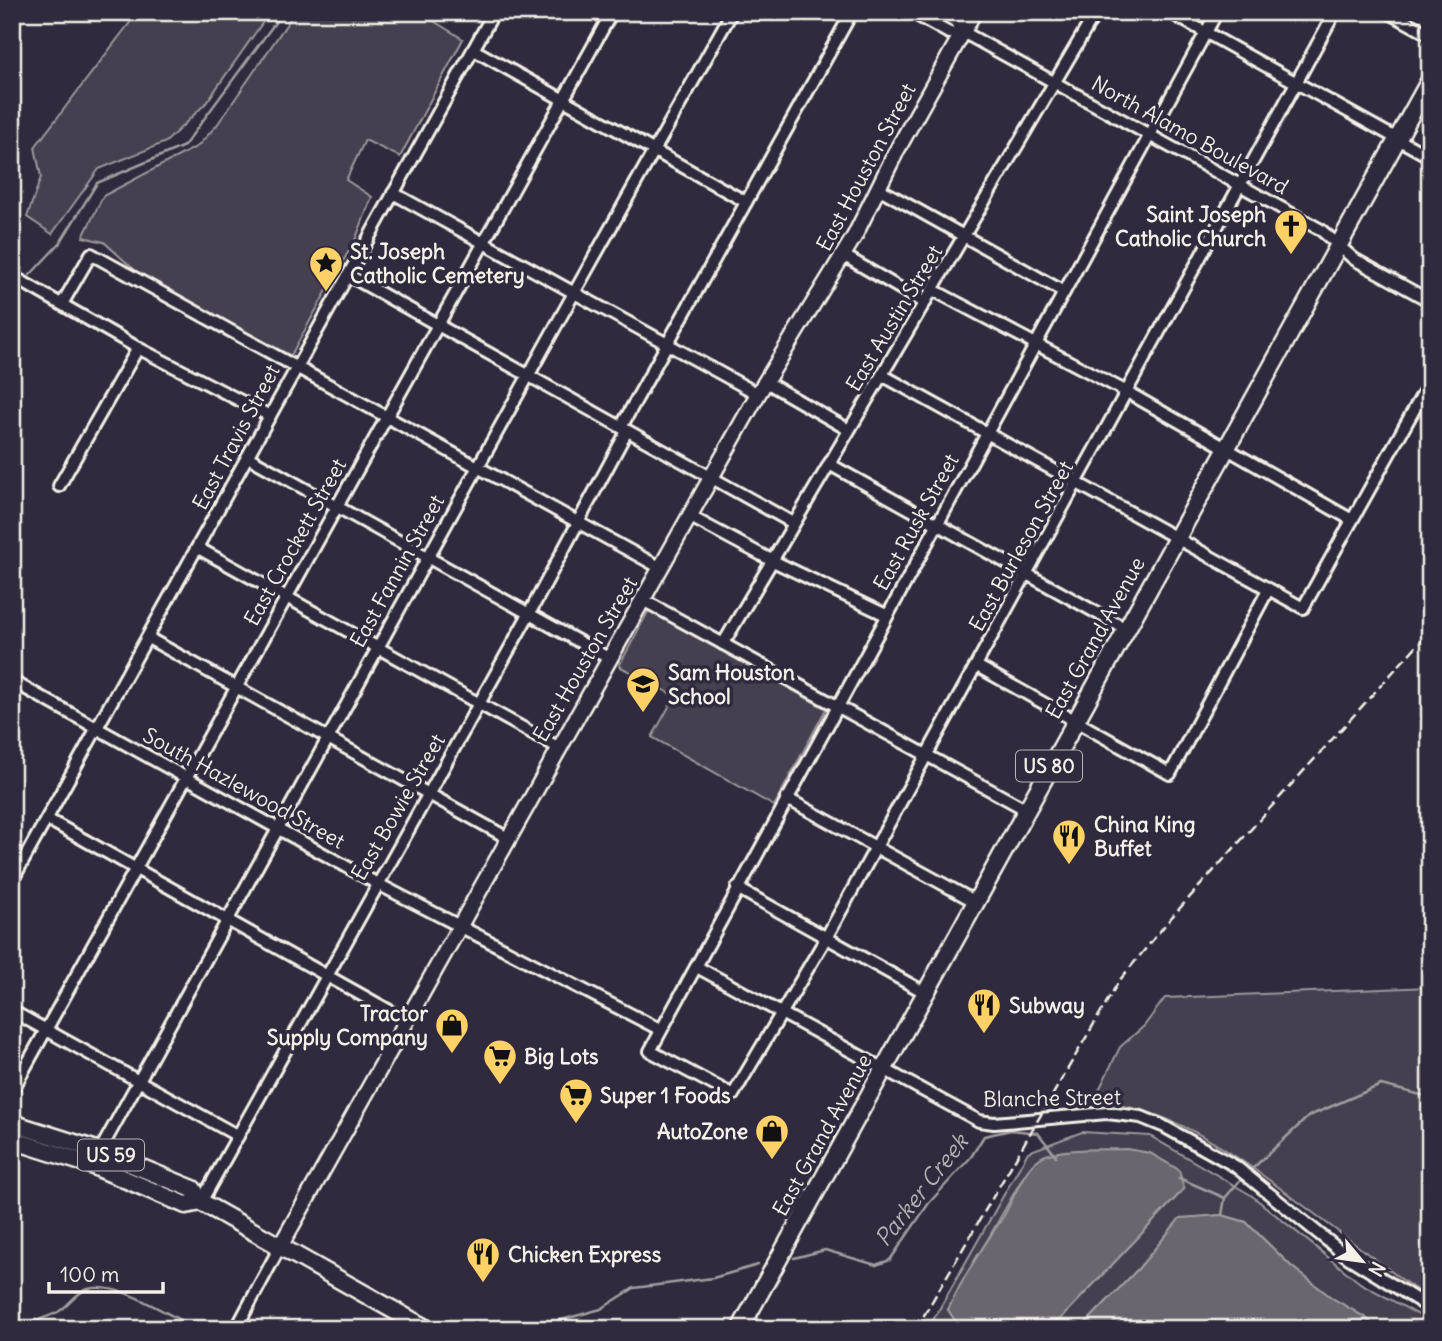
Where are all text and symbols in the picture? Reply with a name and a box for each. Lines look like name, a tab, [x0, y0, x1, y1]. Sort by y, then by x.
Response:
street label: North Alamo Boulevard	[1087, 70, 1293, 200]
street label: East Houston Street	[810, 78, 922, 256]
place label: Saint Joseph Catholic Church	[1115, 201, 1266, 252]
church icon: Saint Joseph Catholic Church	[1272, 207, 1310, 256]
place label: St. Joseph Catholic Cemetery	[350, 238, 525, 289]
street label: East Austin Street	[840, 240, 948, 396]
place icon: St. Joseph Catholic Cemetery	[307, 244, 345, 293]
street label: East Travis Street	[186, 360, 286, 514]
street label: East Rusk Street	[867, 449, 965, 595]
street label: East Crockett Street	[238, 454, 352, 630]
street label: East Burleson Street	[963, 456, 1079, 636]
street label: East Fannin Street	[344, 490, 450, 652]
street label: East Grand Avenue	[1039, 552, 1151, 724]
street label: East Houston Street	[527, 572, 643, 746]
place label: Sam Houston School	[668, 659, 795, 710]
school or university icon: Sam Houston School	[624, 665, 662, 714]
street label: South Hazlewood Street	[138, 721, 350, 855]
street label: East Bowie Street	[345, 729, 451, 885]
road number: US 80	[1016, 750, 1082, 782]
place label: China King Buffet	[1094, 811, 1195, 862]
restaurant icon: China King Buffet	[1050, 817, 1088, 866]
restaurant icon: Subway	[965, 986, 1003, 1035]
place label: Subway	[1009, 992, 1085, 1019]
place label: Tractor Supply Company	[267, 1000, 428, 1051]
shop icon: Tractor Supply Company	[433, 1006, 471, 1055]
supermarket icon: Big Lots	[481, 1037, 519, 1086]
place label: Big Lots	[524, 1043, 599, 1070]
street label: East Grand Avenue	[766, 1049, 878, 1221]
supermarket icon: Super 1 Foods	[557, 1076, 595, 1125]
place label: Super 1 Foods	[600, 1082, 731, 1109]
street label: Blanche Street	[983, 1083, 1121, 1113]
shop icon: AutoZone	[753, 1112, 791, 1161]
place label: AutoZone	[657, 1118, 748, 1145]
water label: Parker Creek	[868, 1127, 975, 1252]
road number: US 59	[78, 1140, 144, 1170]
north arrow	[1326, 1226, 1396, 1296]
restaurant icon: Chicken Express	[464, 1235, 502, 1284]
place label: Chicken Express	[508, 1241, 662, 1268]
scale bar	[49, 1250, 163, 1294]
text: N	[1363, 1258, 1391, 1281]
text: 100 m	[60, 1261, 119, 1288]

